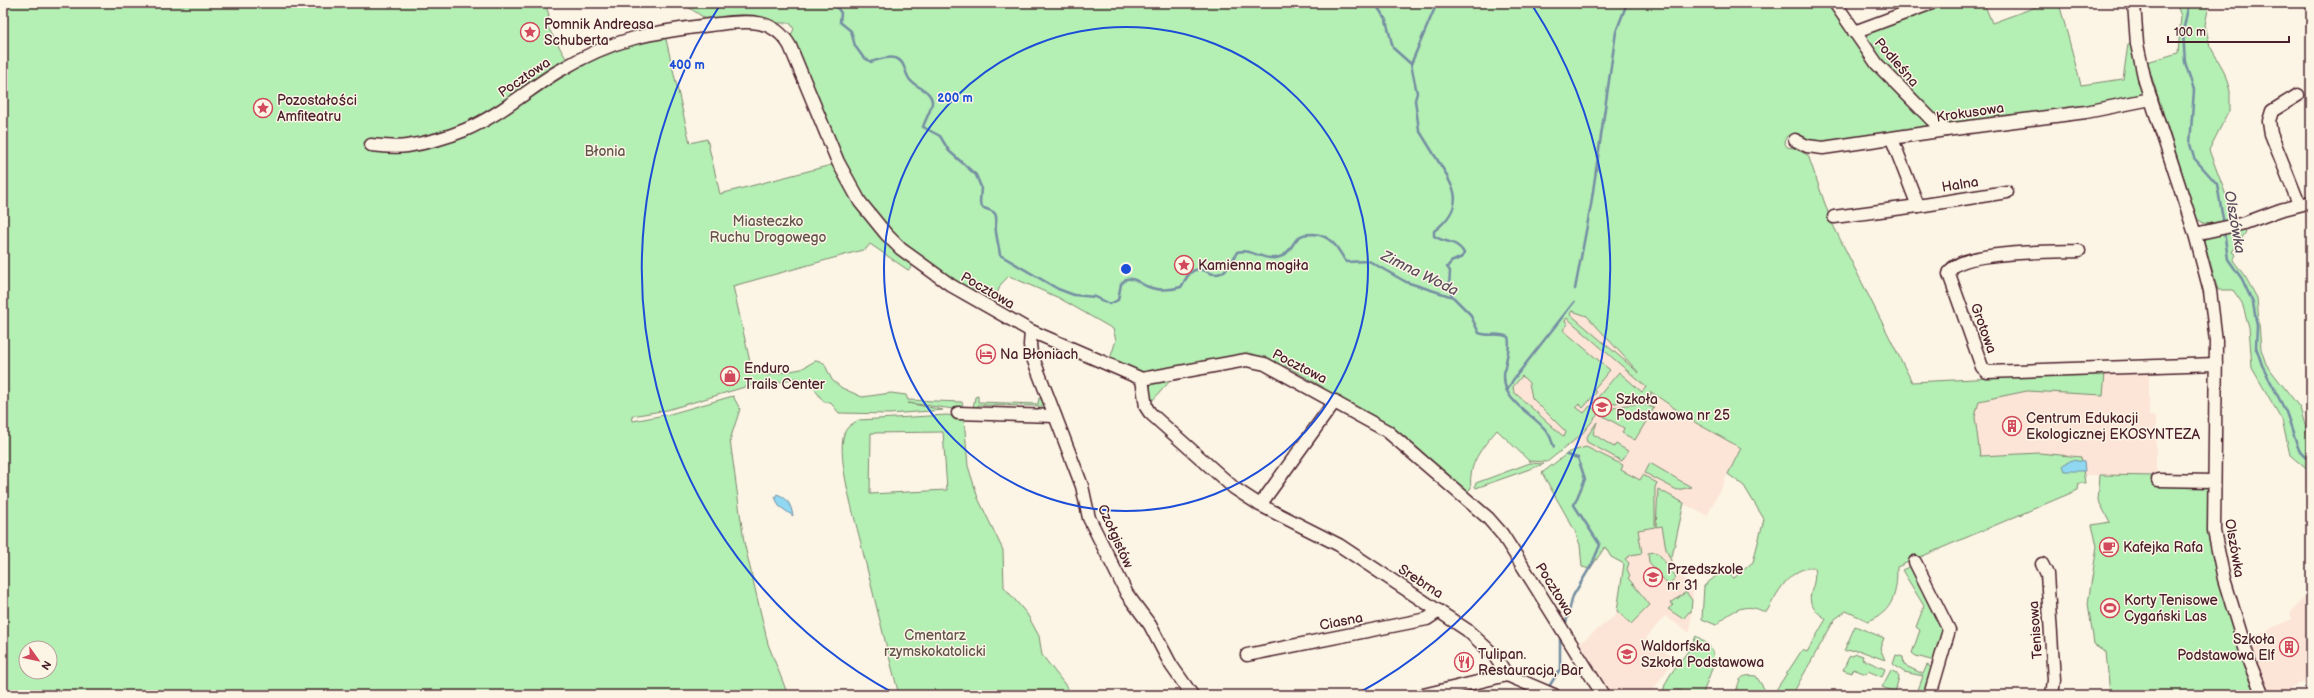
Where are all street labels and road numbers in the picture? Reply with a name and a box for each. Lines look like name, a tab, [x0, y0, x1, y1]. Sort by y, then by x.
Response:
street label: Podleśna	[1871, 34, 1922, 90]
street label: Pocztowa	[495, 54, 554, 101]
street label: Krokusowa	[1935, 99, 2005, 126]
street label: Halna	[1940, 173, 1980, 196]
street label: Pocztowa	[958, 268, 1018, 313]
street label: Grotowa	[1967, 301, 2000, 356]
street label: Pocztowa	[1269, 345, 1330, 388]
street label: Czołgistów	[1094, 502, 1137, 571]
street label: Olszówka	[2221, 518, 2248, 579]
street label: Pocztowa	[1532, 560, 1578, 619]
street label: Srebrna	[1395, 561, 1447, 602]
street label: Tenisowa	[2025, 600, 2046, 660]
street label: Ciasna	[1318, 609, 1364, 634]

